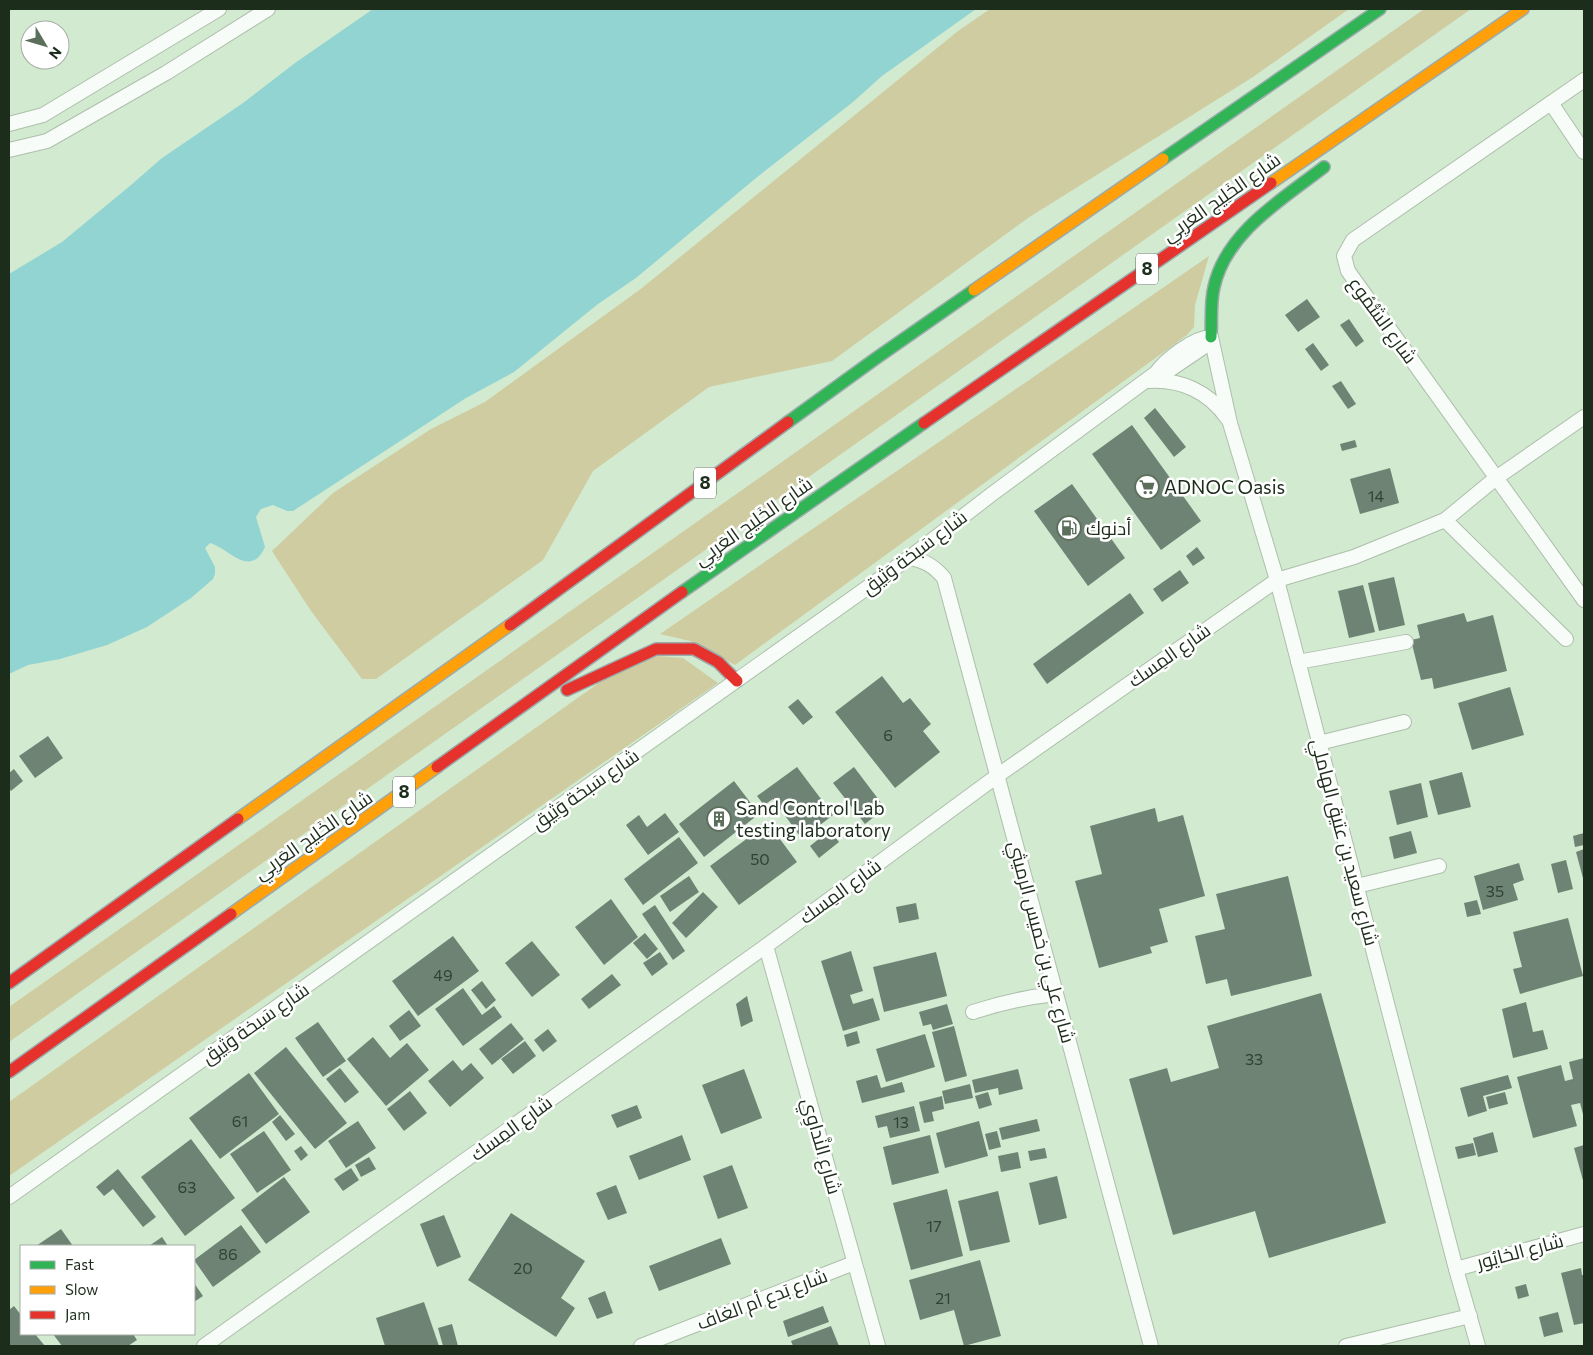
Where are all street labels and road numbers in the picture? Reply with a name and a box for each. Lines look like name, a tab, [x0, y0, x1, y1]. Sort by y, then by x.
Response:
street label: شارع الخَلِيج العَربِي	[1157, 147, 1287, 249]
road number: 8	[1136, 253, 1158, 284]
street label: شارع الشُّمُوع	[1342, 272, 1423, 369]
road number: 8	[694, 468, 716, 498]
street label: شارع الخَلِيج العَربِي	[689, 471, 819, 573]
street label: شارع سَبخة وَثِيق	[857, 505, 973, 601]
street label: شارع المِسك	[1123, 618, 1216, 694]
street label: شارع سعيد بن عتيق الهاملي	[1303, 736, 1384, 949]
street label: شارع سَبخة وَثِيق	[527, 743, 645, 837]
road number: 8	[393, 776, 415, 808]
street label: شارع الخَلِيج العَربِي	[249, 785, 379, 887]
street label: شارع علي بن خميس الرميثي	[1001, 838, 1081, 1047]
street label: شارع المِسك	[794, 853, 887, 930]
street label: شارع سَبخة وَثِيق	[197, 977, 315, 1071]
street label: شارع المِسك	[465, 1090, 558, 1167]
street label: شارع النَّداوِي	[794, 1095, 847, 1198]
street label: شارع الخايُور	[1473, 1228, 1567, 1276]
street label: شارع بَدع أم الغاف	[693, 1263, 831, 1337]

